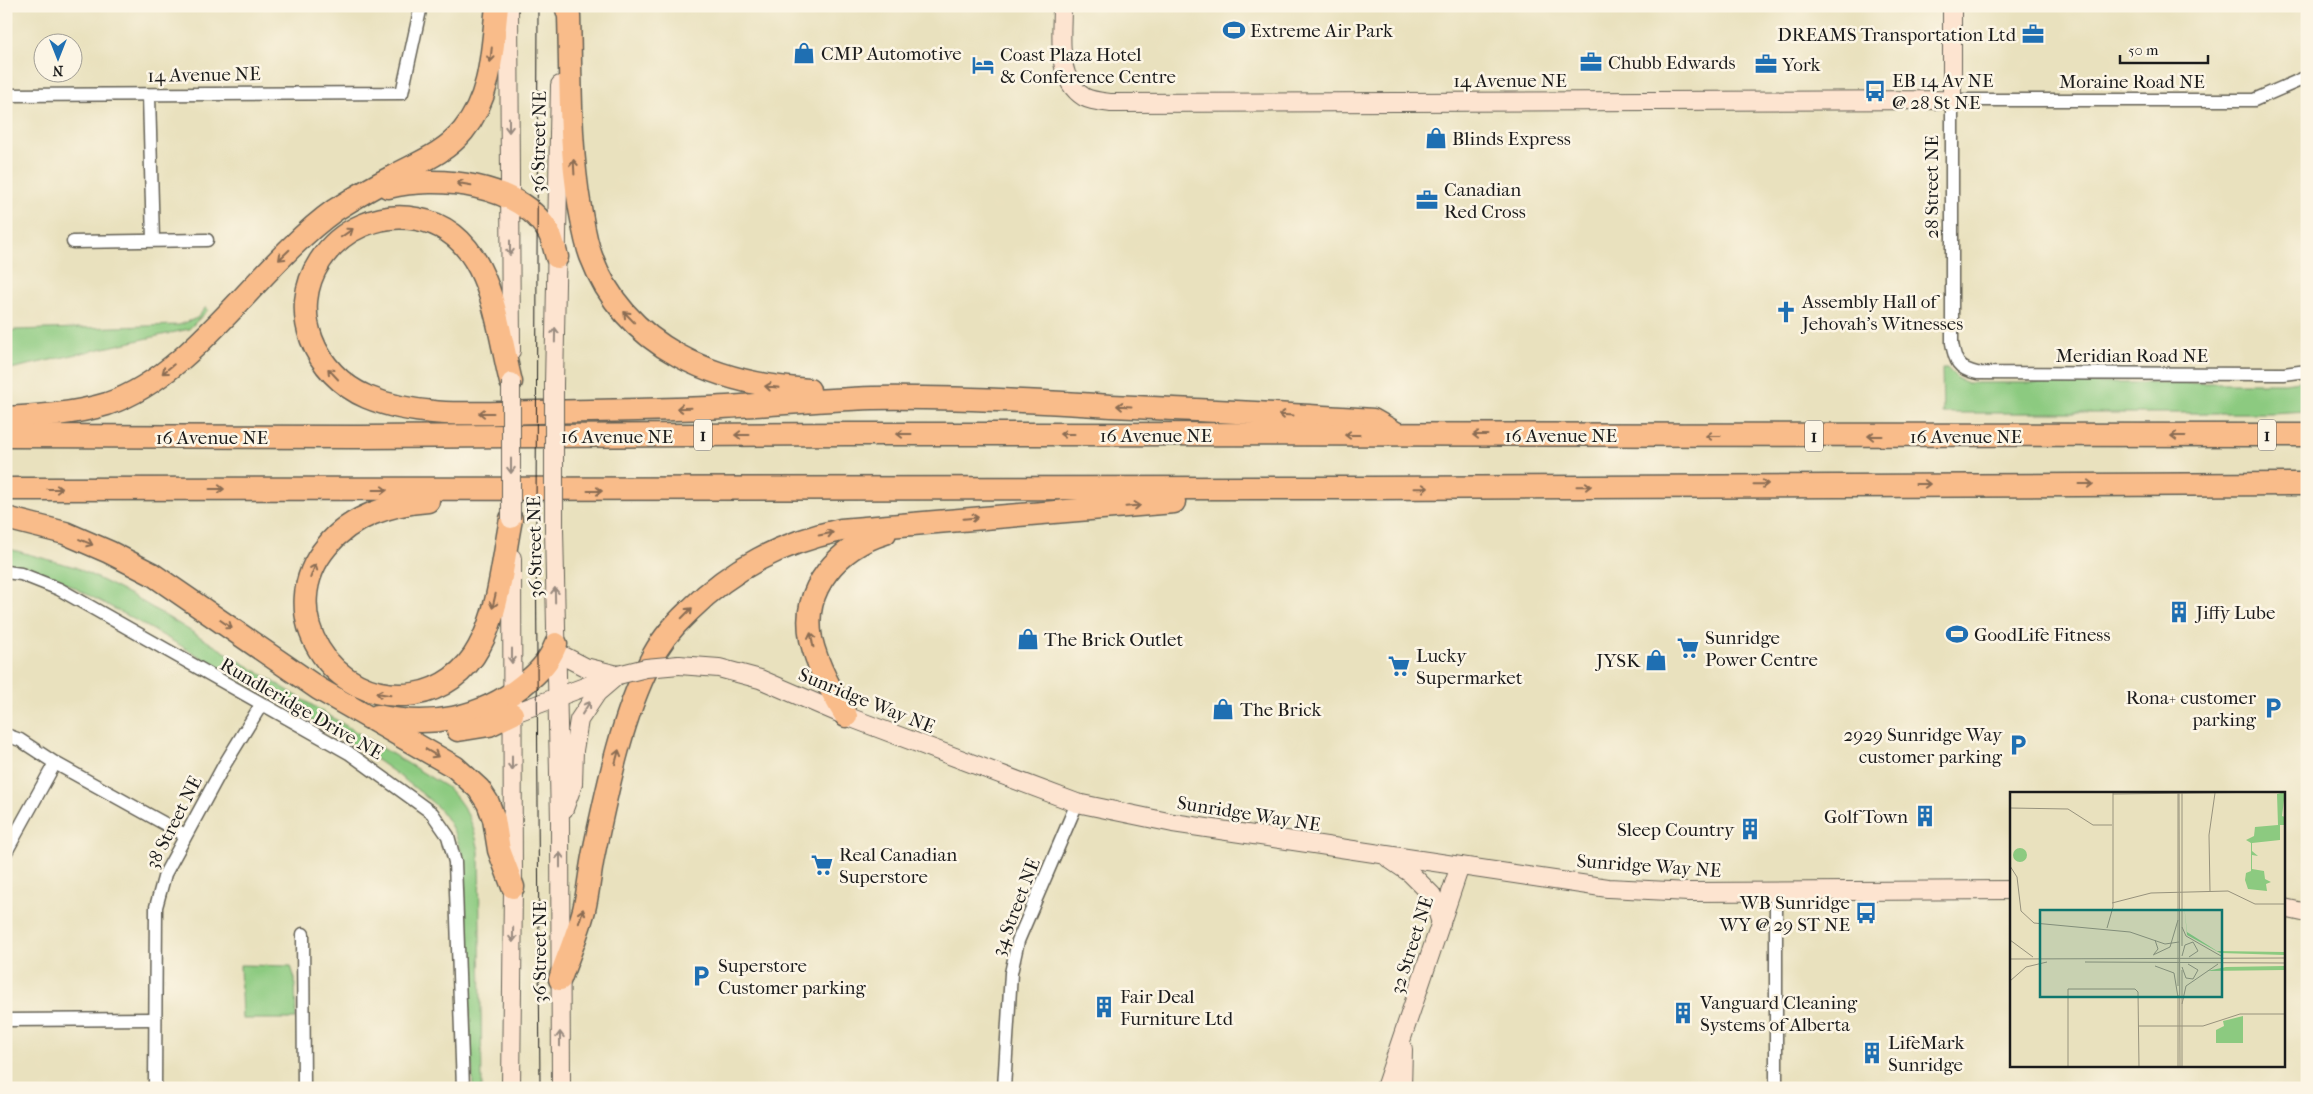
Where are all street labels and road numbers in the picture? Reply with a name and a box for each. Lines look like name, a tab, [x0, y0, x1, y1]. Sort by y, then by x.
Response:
street label: 14 Avenue NE	[147, 63, 261, 87]
street label: 14 Avenue NE	[1453, 70, 1567, 92]
street label: Moraine Road NE	[2059, 71, 2205, 93]
street label: 36 Street NE	[527, 90, 551, 193]
street label: 28 Street NE	[1921, 135, 1943, 239]
street label: Meridian Road NE	[2056, 345, 2209, 367]
road number: 1	[694, 420, 712, 450]
road number: 1	[2258, 420, 2276, 450]
road number: 1	[1805, 421, 1823, 452]
street label: 16 Avenue NE	[1100, 425, 1213, 447]
street label: 16 Avenue NE	[1505, 425, 1618, 447]
street label: 16 Avenue NE	[561, 426, 674, 448]
street label: 16 Avenue NE	[1910, 426, 2023, 448]
street label: 16 Avenue NE	[156, 427, 269, 449]
street label: 36 Street NE	[523, 495, 547, 598]
street label: Rundleridge Drive NE	[216, 653, 387, 765]
street label: Sunridge Way NE	[795, 664, 938, 738]
street label: 38 Street NE	[141, 772, 207, 873]
street label: Sunridge Way NE	[1175, 792, 1323, 836]
street label: Sunridge Way NE	[1576, 850, 1722, 882]
street label: 34 Street NE	[987, 855, 1045, 960]
street label: 32 Street NE	[1386, 893, 1438, 997]
street label: 36 Street NE	[529, 900, 551, 1003]

